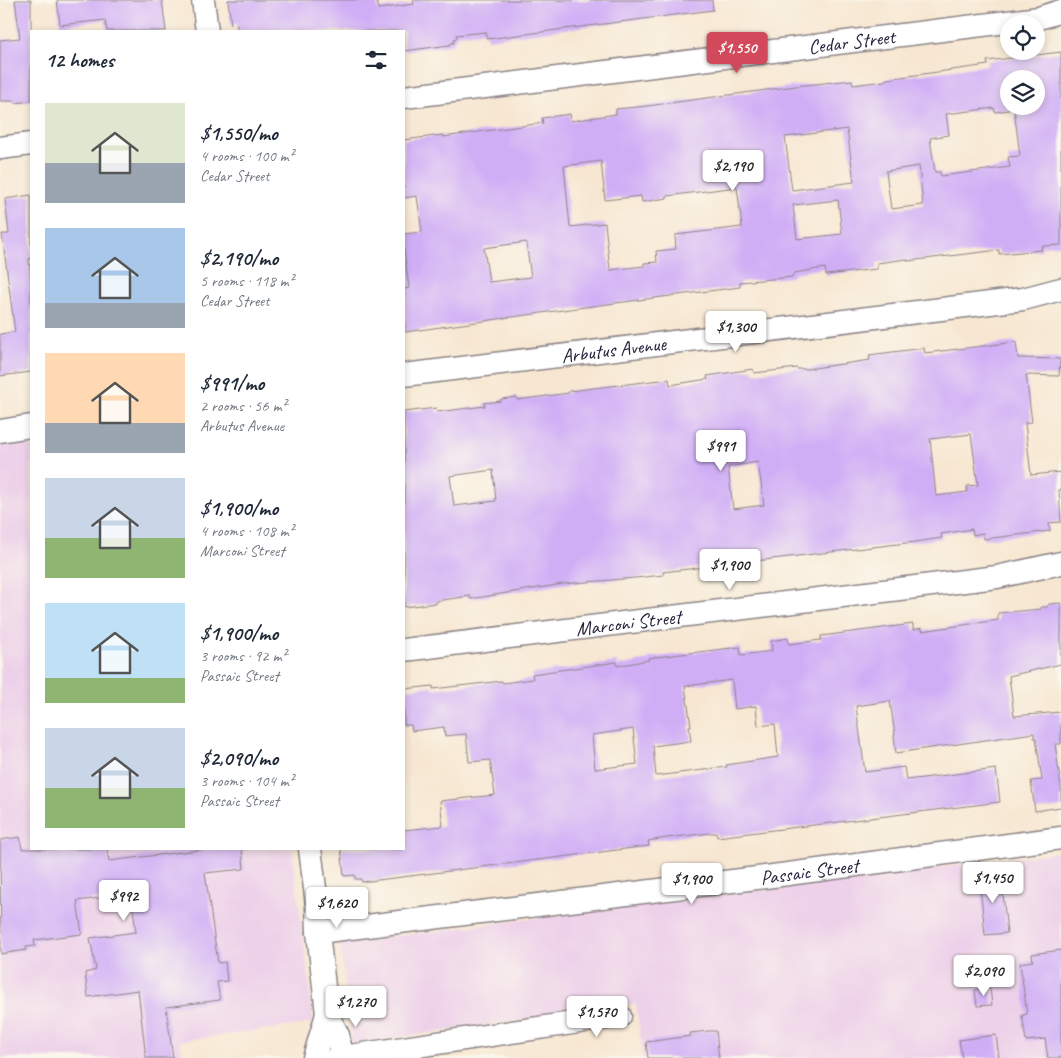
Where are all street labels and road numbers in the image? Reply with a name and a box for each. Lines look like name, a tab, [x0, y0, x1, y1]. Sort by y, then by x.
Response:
street label: Cedar Street	[807, 23, 899, 59]
street label: Arbutus Avenue	[560, 330, 669, 368]
street label: Marconi Street	[574, 603, 686, 641]
street label: Passaic Street	[759, 852, 863, 890]

